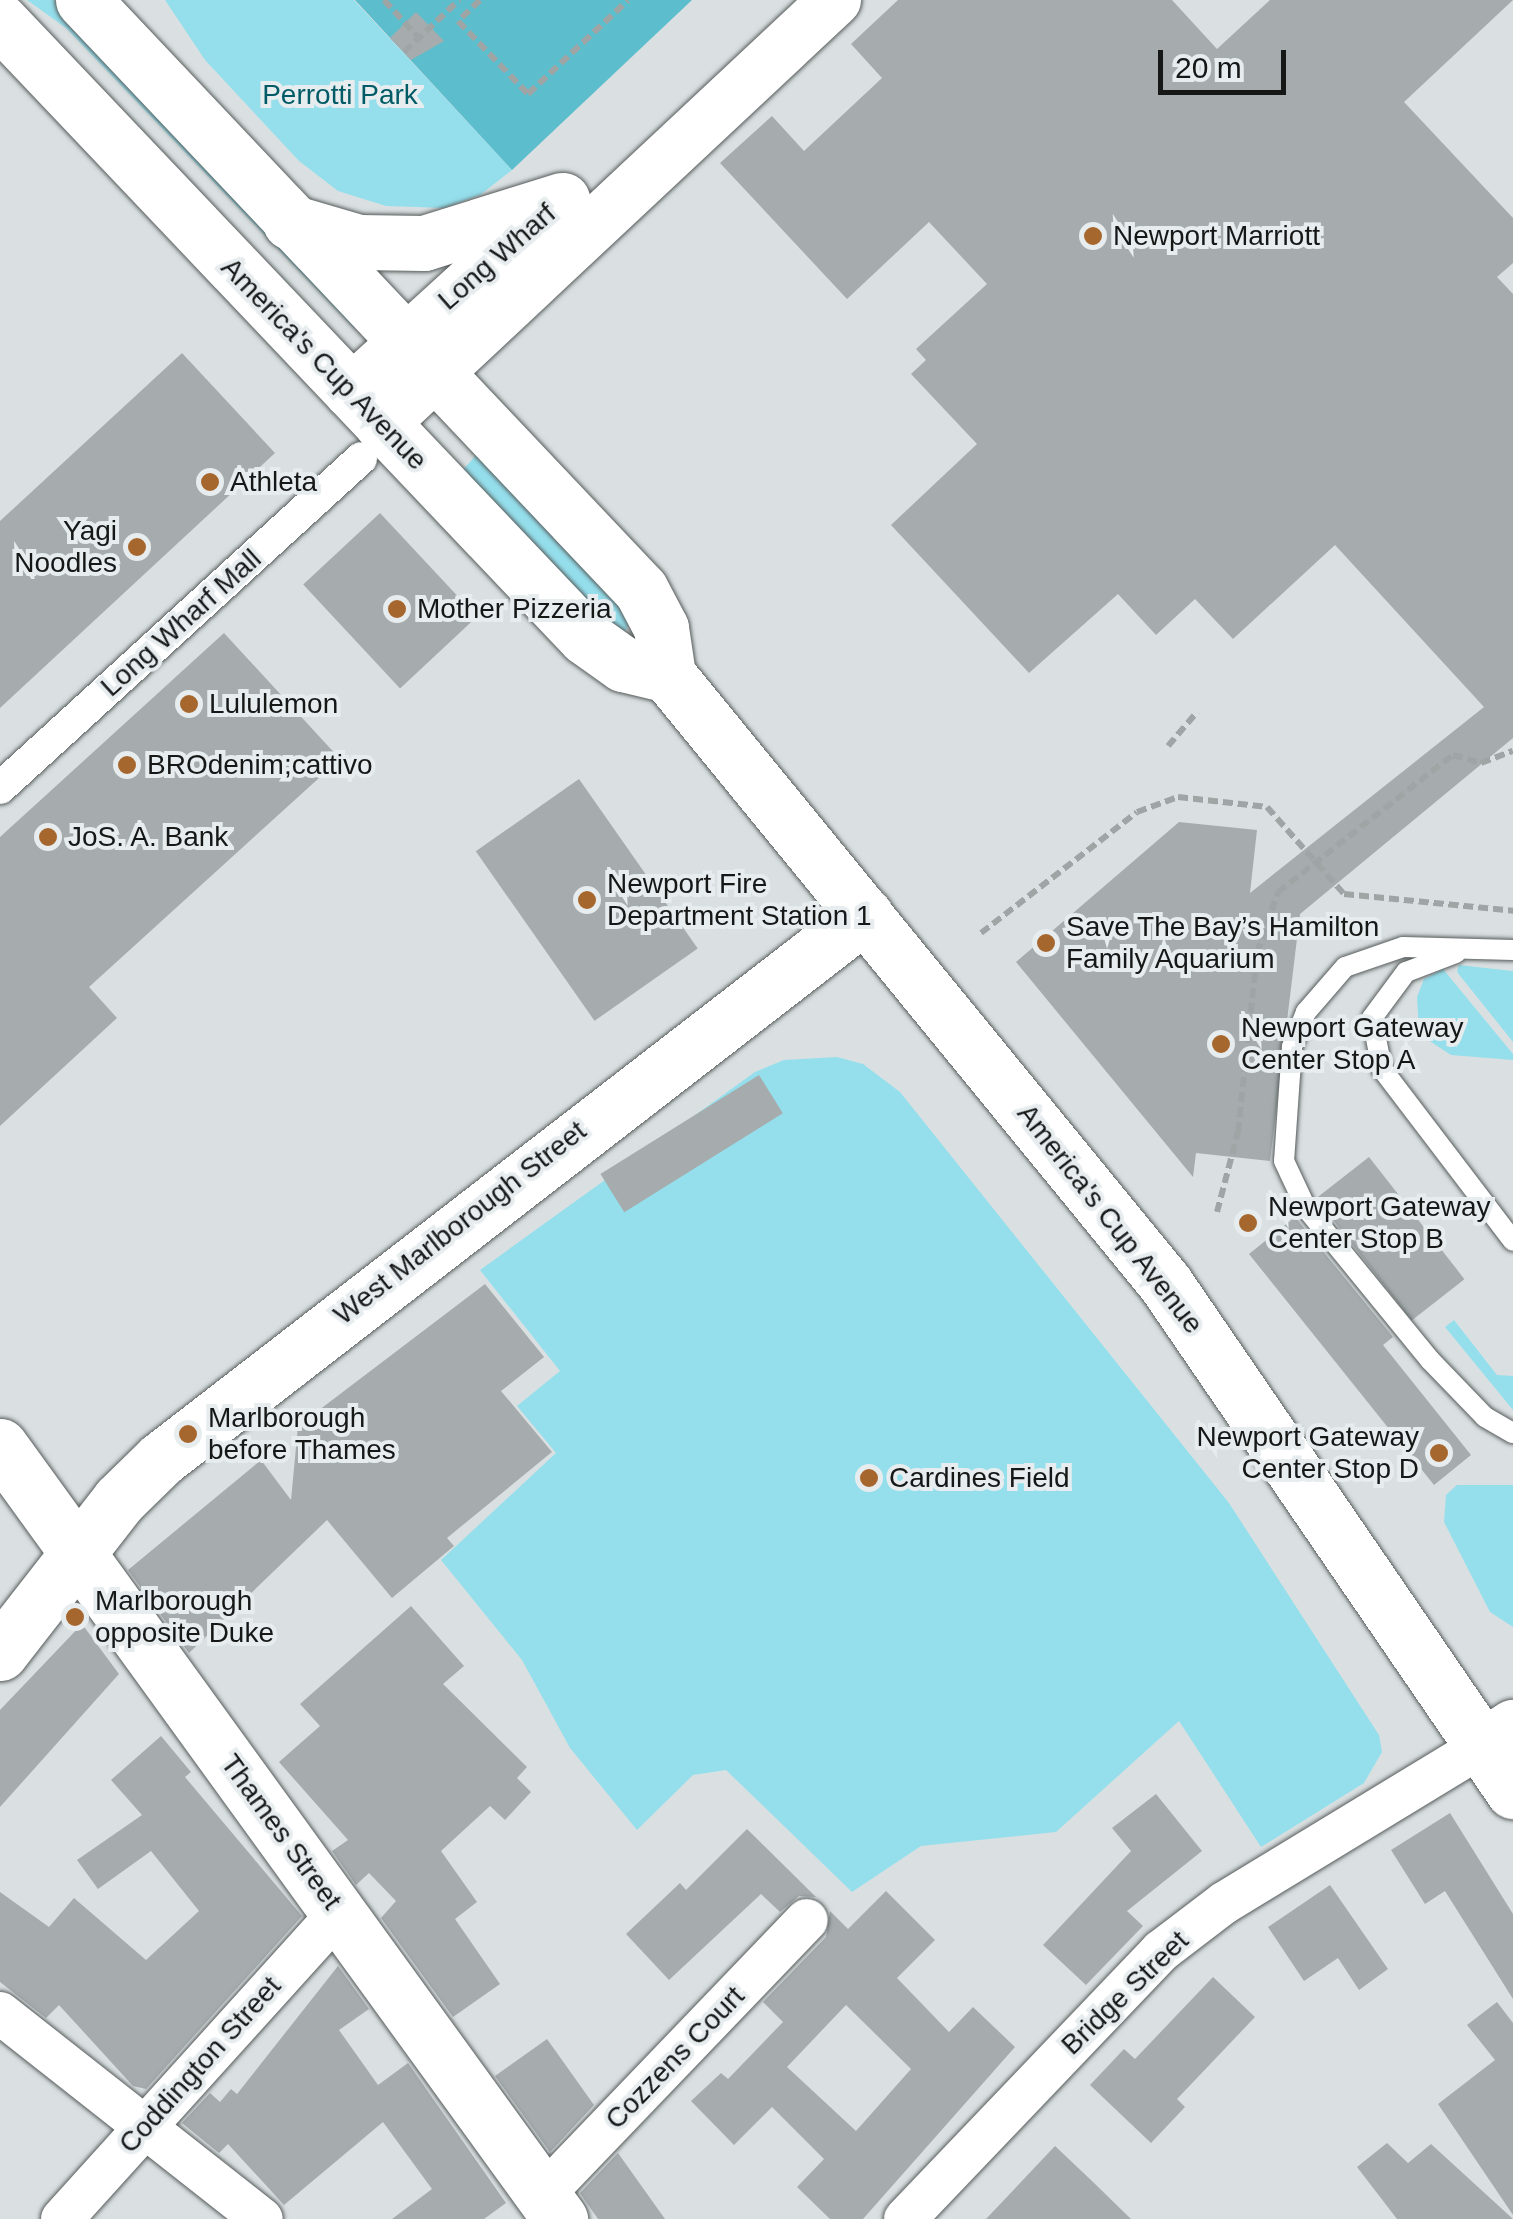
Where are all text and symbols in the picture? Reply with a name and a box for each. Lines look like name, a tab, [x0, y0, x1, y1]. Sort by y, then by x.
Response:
scale bar	[1163, 30, 1290, 92]
text: 20 m	[1175, 51, 1242, 84]
park label: Perrotti Park	[262, 78, 418, 112]
street label: Long Wharf	[431, 197, 563, 317]
place label: Newport Marriott	[1113, 219, 1320, 253]
marker: Newport Marriott	[1082, 225, 1104, 247]
street label: America's Cup Avenue	[213, 250, 435, 478]
place label: Athleta	[230, 465, 317, 499]
marker: Athleta	[199, 471, 221, 493]
place label: Yagi Noodles	[14, 514, 117, 580]
marker: Yagi Noodles	[126, 536, 148, 558]
street label: Long Wharf Mall	[94, 542, 268, 704]
place label: Mother Pizzeria	[417, 592, 612, 626]
marker: Mother Pizzeria	[386, 598, 408, 620]
place label: Lululemon	[209, 687, 338, 721]
marker: Lululemon	[178, 693, 200, 715]
place label: BROdenim;cattivo	[147, 748, 373, 782]
marker: BROdenim;cattivo	[116, 754, 138, 776]
place label: JoS. A. Bank	[68, 820, 230, 854]
marker: JoS. A. Bank	[37, 826, 59, 848]
place label: Newport Fire Department Station 1	[607, 867, 872, 933]
marker: Newport Fire Department Station 1	[576, 889, 598, 911]
place label: Save The Bay’s Hamilton Family Aquarium	[1066, 910, 1380, 976]
marker: Save The Bay’s Hamilton Family Aquarium	[1035, 932, 1057, 954]
place label: Newport Gateway Center Stop A	[1241, 1011, 1464, 1077]
marker: Newport Gateway Center Stop A	[1210, 1033, 1232, 1055]
street label: America's Cup Avenue	[1010, 1097, 1210, 1341]
street label: West Marlborough Street	[327, 1114, 593, 1332]
place label: Newport Gateway Center Stop B	[1268, 1190, 1491, 1256]
marker: Newport Gateway Center Stop B	[1237, 1212, 1259, 1234]
place label: Marlborough before Thames	[208, 1401, 396, 1467]
place label: Newport Gateway Center Stop D	[1196, 1420, 1419, 1486]
marker: Marlborough before Thames	[177, 1423, 199, 1445]
marker: Newport Gateway Center Stop D	[1428, 1442, 1450, 1464]
place label: Cardines Field	[889, 1461, 1070, 1495]
marker: Cardines Field	[858, 1467, 880, 1489]
place label: Marlborough opposite Duke	[95, 1584, 274, 1650]
marker: Marlborough opposite Duke	[64, 1606, 86, 1628]
street label: Thames Street	[213, 1748, 349, 1916]
street label: Bridge Street	[1055, 1924, 1195, 2062]
street label: Coddington Street	[112, 1970, 288, 2160]
street label: Cozzens Court	[599, 1980, 751, 2136]

